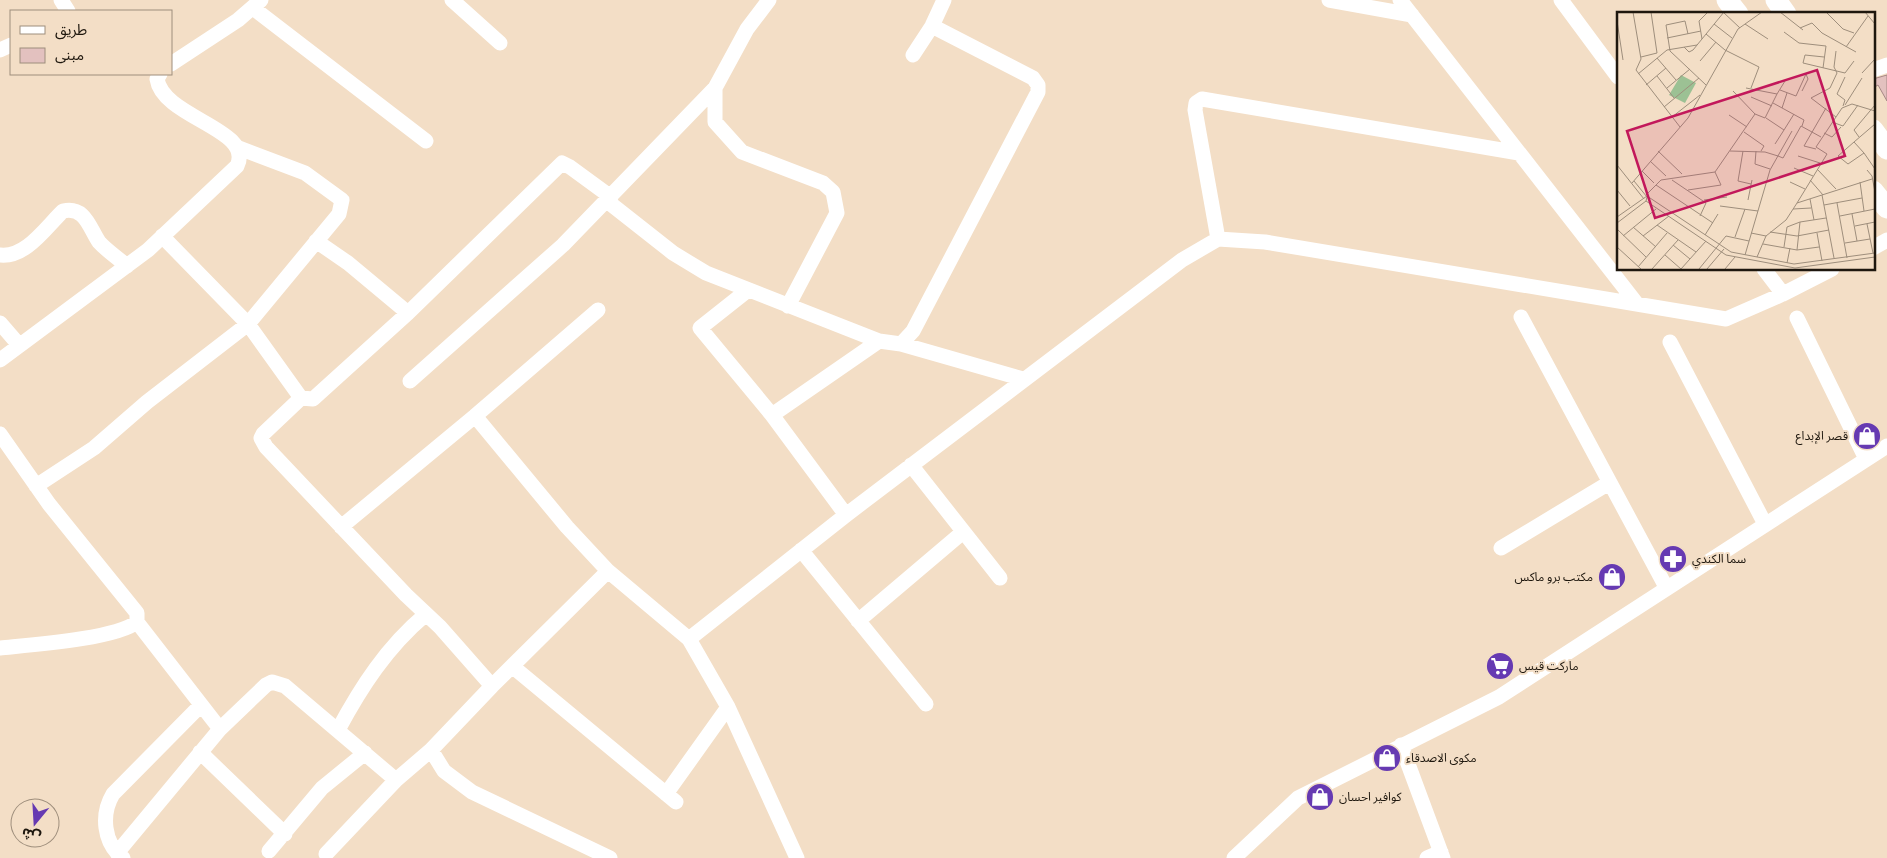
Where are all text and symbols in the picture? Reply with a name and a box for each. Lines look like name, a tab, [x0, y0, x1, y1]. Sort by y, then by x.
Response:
legend	[10, 10, 172, 75]
inset map	[1617, 12, 1874, 270]
text: طريق	[55, 18, 87, 41]
text: مبنى	[55, 43, 84, 66]
shop icon: قصر الإبداع	[1852, 421, 1882, 451]
place label: قصر الإبداع	[1795, 426, 1848, 445]
pharmacy icon: سما الكندي	[1658, 544, 1688, 574]
place label: سما الكندي	[1692, 549, 1746, 569]
shop icon: مكتب برو ماكس	[1597, 562, 1627, 592]
place label: مكتب برو ماكس	[1514, 567, 1593, 586]
supermarket icon: ماركت قيس	[1485, 651, 1515, 681]
place label: ماركت قيس	[1519, 656, 1579, 675]
shop icon: مكوى الاصدقاء	[1372, 743, 1402, 773]
place label: مكوى الاصدقاء	[1406, 748, 1477, 767]
shop icon: كوافير احسان	[1305, 782, 1335, 812]
place label: كوافير احسان	[1339, 787, 1403, 806]
north arrow	[10, 798, 60, 848]
text: ش	[18, 823, 43, 849]

